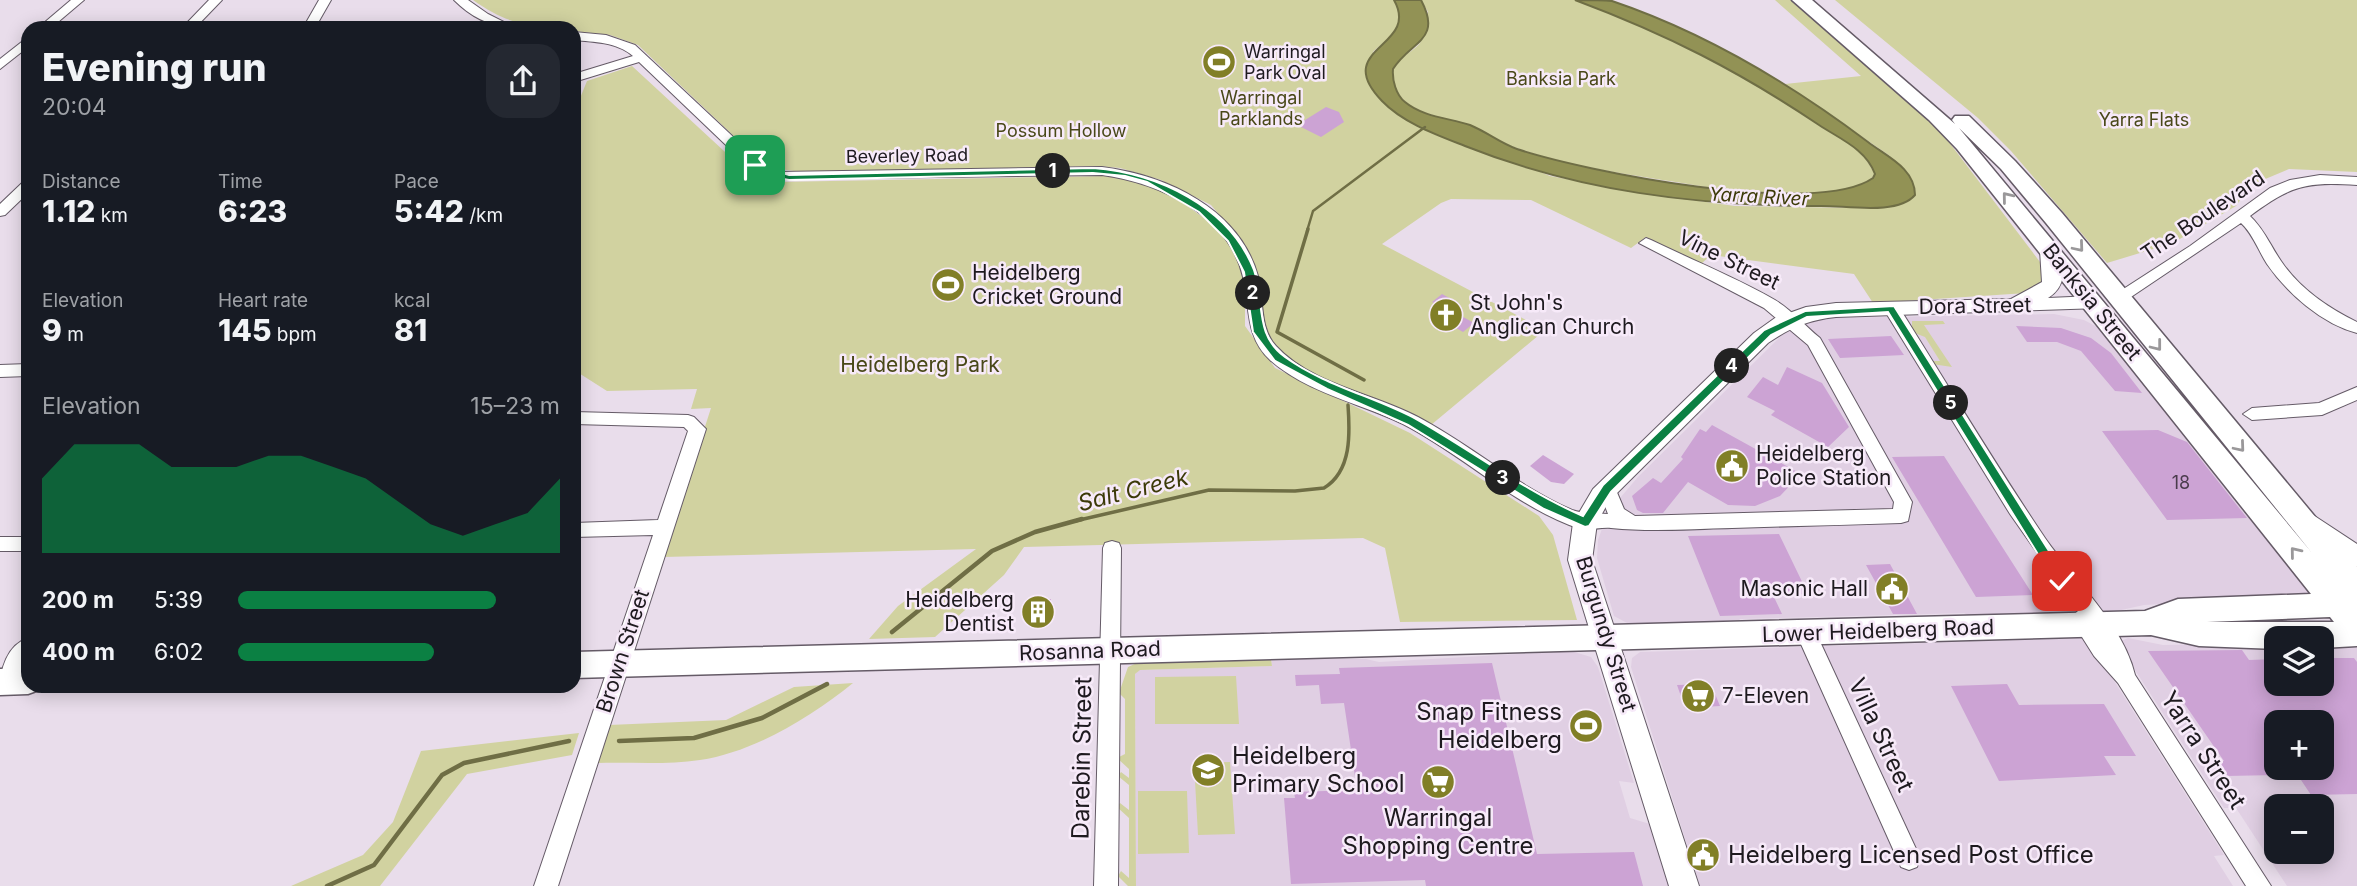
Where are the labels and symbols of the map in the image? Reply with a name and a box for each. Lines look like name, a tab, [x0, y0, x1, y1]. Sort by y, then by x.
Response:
place label: Warringal Park Oval	[1244, 41, 1326, 83]
sports icon: Warringal Park Oval	[1200, 43, 1238, 81]
park label: Banksia Park	[1506, 68, 1616, 89]
park label: Warringal Parklands	[1219, 87, 1303, 129]
park label: Yarra Flats	[2099, 109, 2189, 130]
park label: Possum Hollow	[996, 120, 1127, 141]
pin	[725, 135, 785, 195]
street label: Beverley Road	[846, 144, 968, 167]
pin: 1	[1036, 154, 1070, 188]
street label: The Boulevard	[2136, 165, 2269, 266]
water label: Yarra River	[1709, 182, 1810, 211]
one-way arrow	[2003, 192, 2015, 205]
street label: Vine Street	[1675, 224, 1784, 295]
street label: Banksia Street	[2038, 238, 2147, 365]
one-way arrow	[2070, 240, 2083, 252]
place label: Heidelberg Cricket Ground	[972, 260, 1122, 309]
sports icon: Heidelberg Cricket Ground	[929, 266, 967, 304]
pin: 2	[1236, 276, 1270, 310]
place label: St John's Anglican Church	[1470, 290, 1634, 339]
street label: Dora Street	[1918, 292, 2032, 319]
church icon: St John's Anglican Church	[1427, 296, 1465, 334]
one-way arrow	[2148, 338, 2161, 351]
pin: 4	[1714, 348, 1750, 384]
park label: Heidelberg Park	[840, 352, 1000, 377]
pin: 5	[1934, 386, 1968, 420]
one-way arrow	[2232, 438, 2244, 451]
place label: Heidelberg Police Station	[1756, 441, 1891, 490]
public building icon: Heidelberg Police Station	[1713, 447, 1751, 485]
pin: 3	[1486, 461, 1520, 496]
water label: Salt Creek	[1075, 463, 1192, 517]
house number: 18	[2172, 472, 2190, 493]
one-way arrow	[2291, 547, 2303, 560]
pin	[2032, 551, 2092, 611]
street label: Burgundy Street	[1571, 553, 1642, 715]
public building icon: Masonic Hall	[1873, 570, 1911, 608]
place label: Masonic Hall	[1741, 576, 1868, 601]
street label: Brown Street	[591, 586, 654, 716]
place label: Heidelberg Dentist	[905, 587, 1014, 636]
building icon: Heidelberg Dentist	[1019, 593, 1057, 631]
street label: Lower Heidelberg Road	[1762, 614, 1994, 647]
street label: Rosanna Road	[1019, 636, 1161, 665]
street label: Villa Street	[1843, 673, 1920, 796]
street label: Darebin Street	[1066, 676, 1097, 840]
supermarket icon: 7-Eleven	[1679, 677, 1717, 715]
place label: 7-Eleven	[1722, 683, 1809, 708]
street label: Yarra Street	[2155, 685, 2252, 814]
place label: Snap Fitness Heidelberg	[1416, 697, 1562, 754]
sports icon: Snap Fitness Heidelberg	[1567, 707, 1605, 745]
place label: Heidelberg Primary School	[1232, 741, 1405, 798]
school or university icon: Heidelberg Primary School	[1189, 751, 1227, 789]
supermarket icon: Warringal Shopping Centre	[1419, 763, 1457, 801]
place label: Warringal Shopping Centre	[1342, 803, 1534, 860]
public building icon: Heidelberg Licensed Post Office	[1684, 836, 1722, 874]
place label: Heidelberg Licensed Post Office	[1728, 840, 2094, 869]

